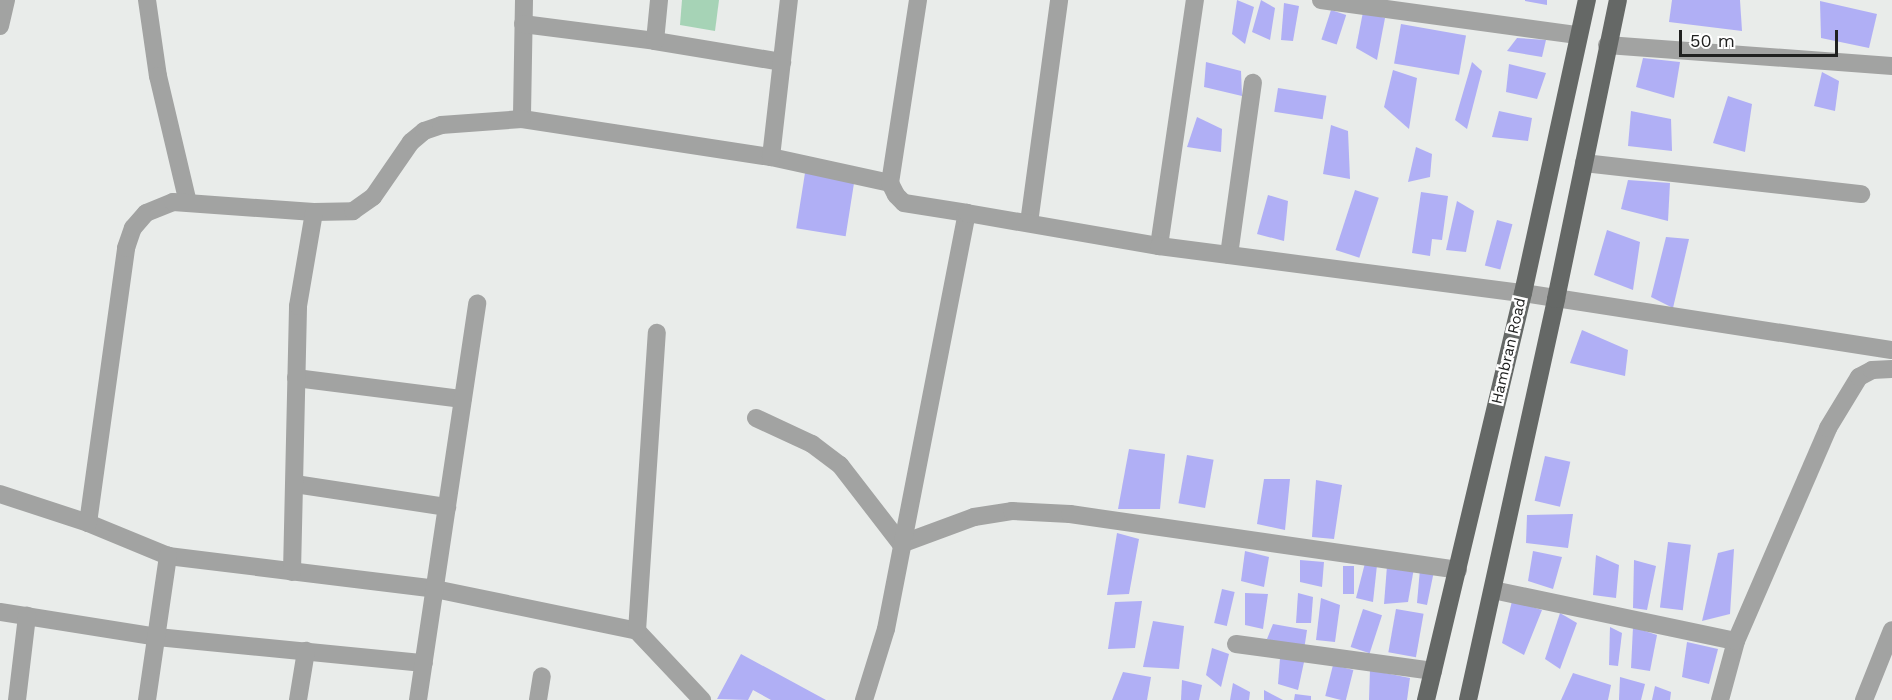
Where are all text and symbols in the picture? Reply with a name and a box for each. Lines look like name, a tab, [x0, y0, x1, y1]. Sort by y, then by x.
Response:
scale bar	[1682, 18, 1841, 56]
text: 50 m	[1690, 30, 1735, 51]
street label: Hambran Road	[1488, 296, 1530, 406]

